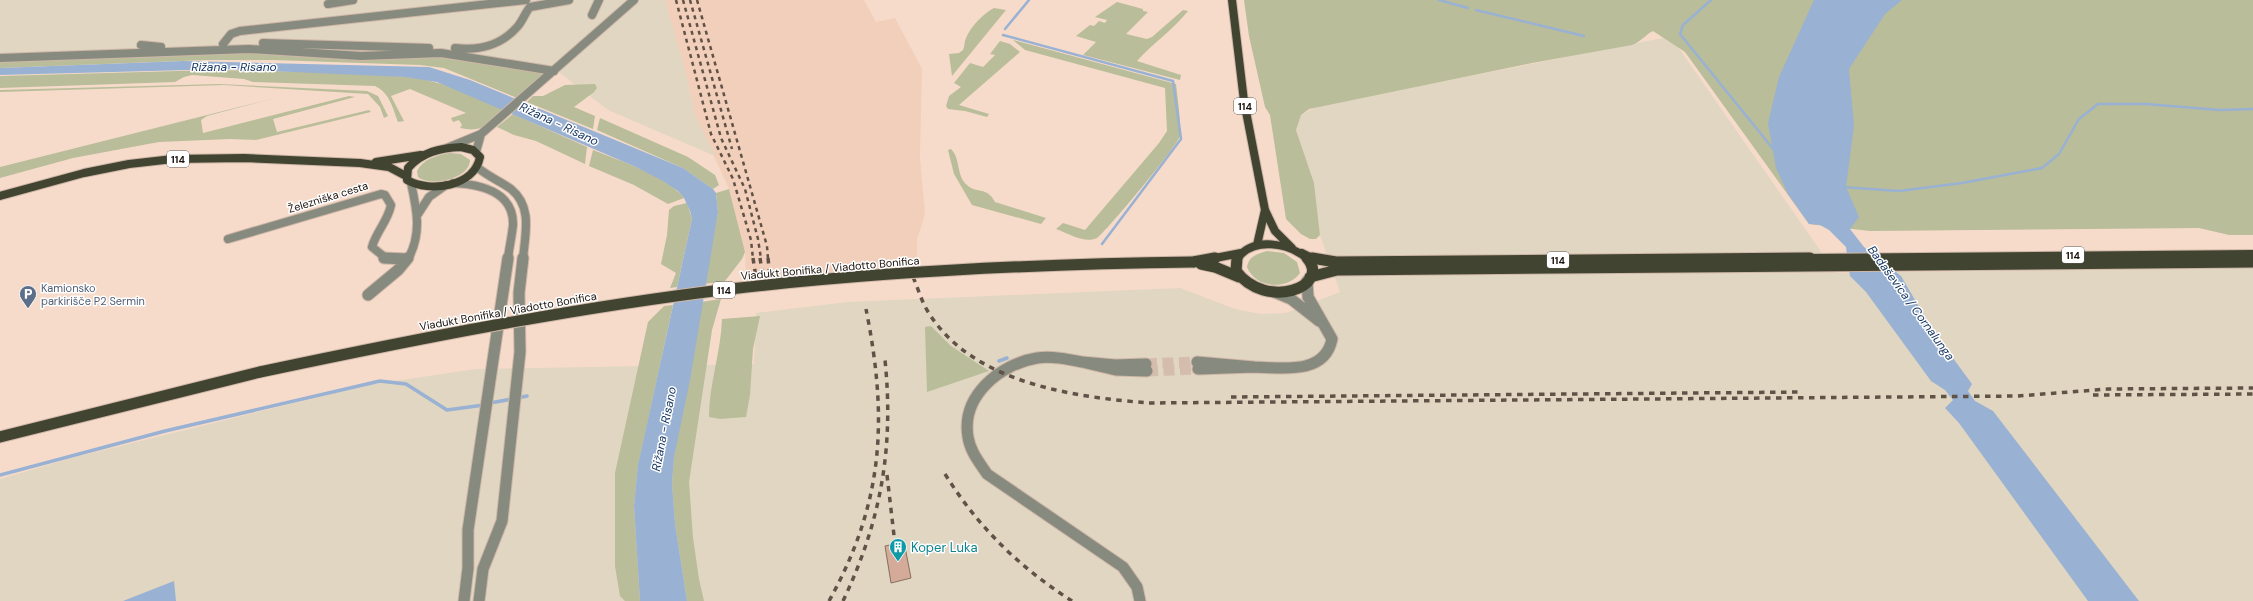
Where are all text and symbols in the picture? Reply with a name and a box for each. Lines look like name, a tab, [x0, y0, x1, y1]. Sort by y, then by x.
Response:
water label: Rižana - Risano	[191, 59, 277, 75]
road number: 114	[1234, 98, 1256, 114]
water label: Rižana - Risano	[517, 99, 601, 149]
road number: 114	[167, 151, 189, 167]
street label: Železniška cesta	[286, 178, 370, 216]
water label: Badaševica / Cornalunga	[1864, 242, 1958, 364]
road number: 114	[2062, 247, 2084, 263]
road number: 114	[1547, 252, 1569, 268]
street label: Viadukt Bonifika / Viadotto Bonifica	[740, 253, 920, 283]
place label: Kamionsko parkirišče P2 Sermin	[41, 281, 145, 308]
road number: 114	[713, 282, 735, 298]
parking icon: Kamionsko parkirišče P2 Sermin	[18, 284, 38, 309]
street label: Viadukt Bonifika / Viadotto Bonifica	[418, 289, 598, 333]
water label: Rižana - Risano	[648, 386, 680, 472]
building icon: Koper Luka	[888, 537, 908, 562]
place label: Koper Luka	[911, 539, 978, 556]

